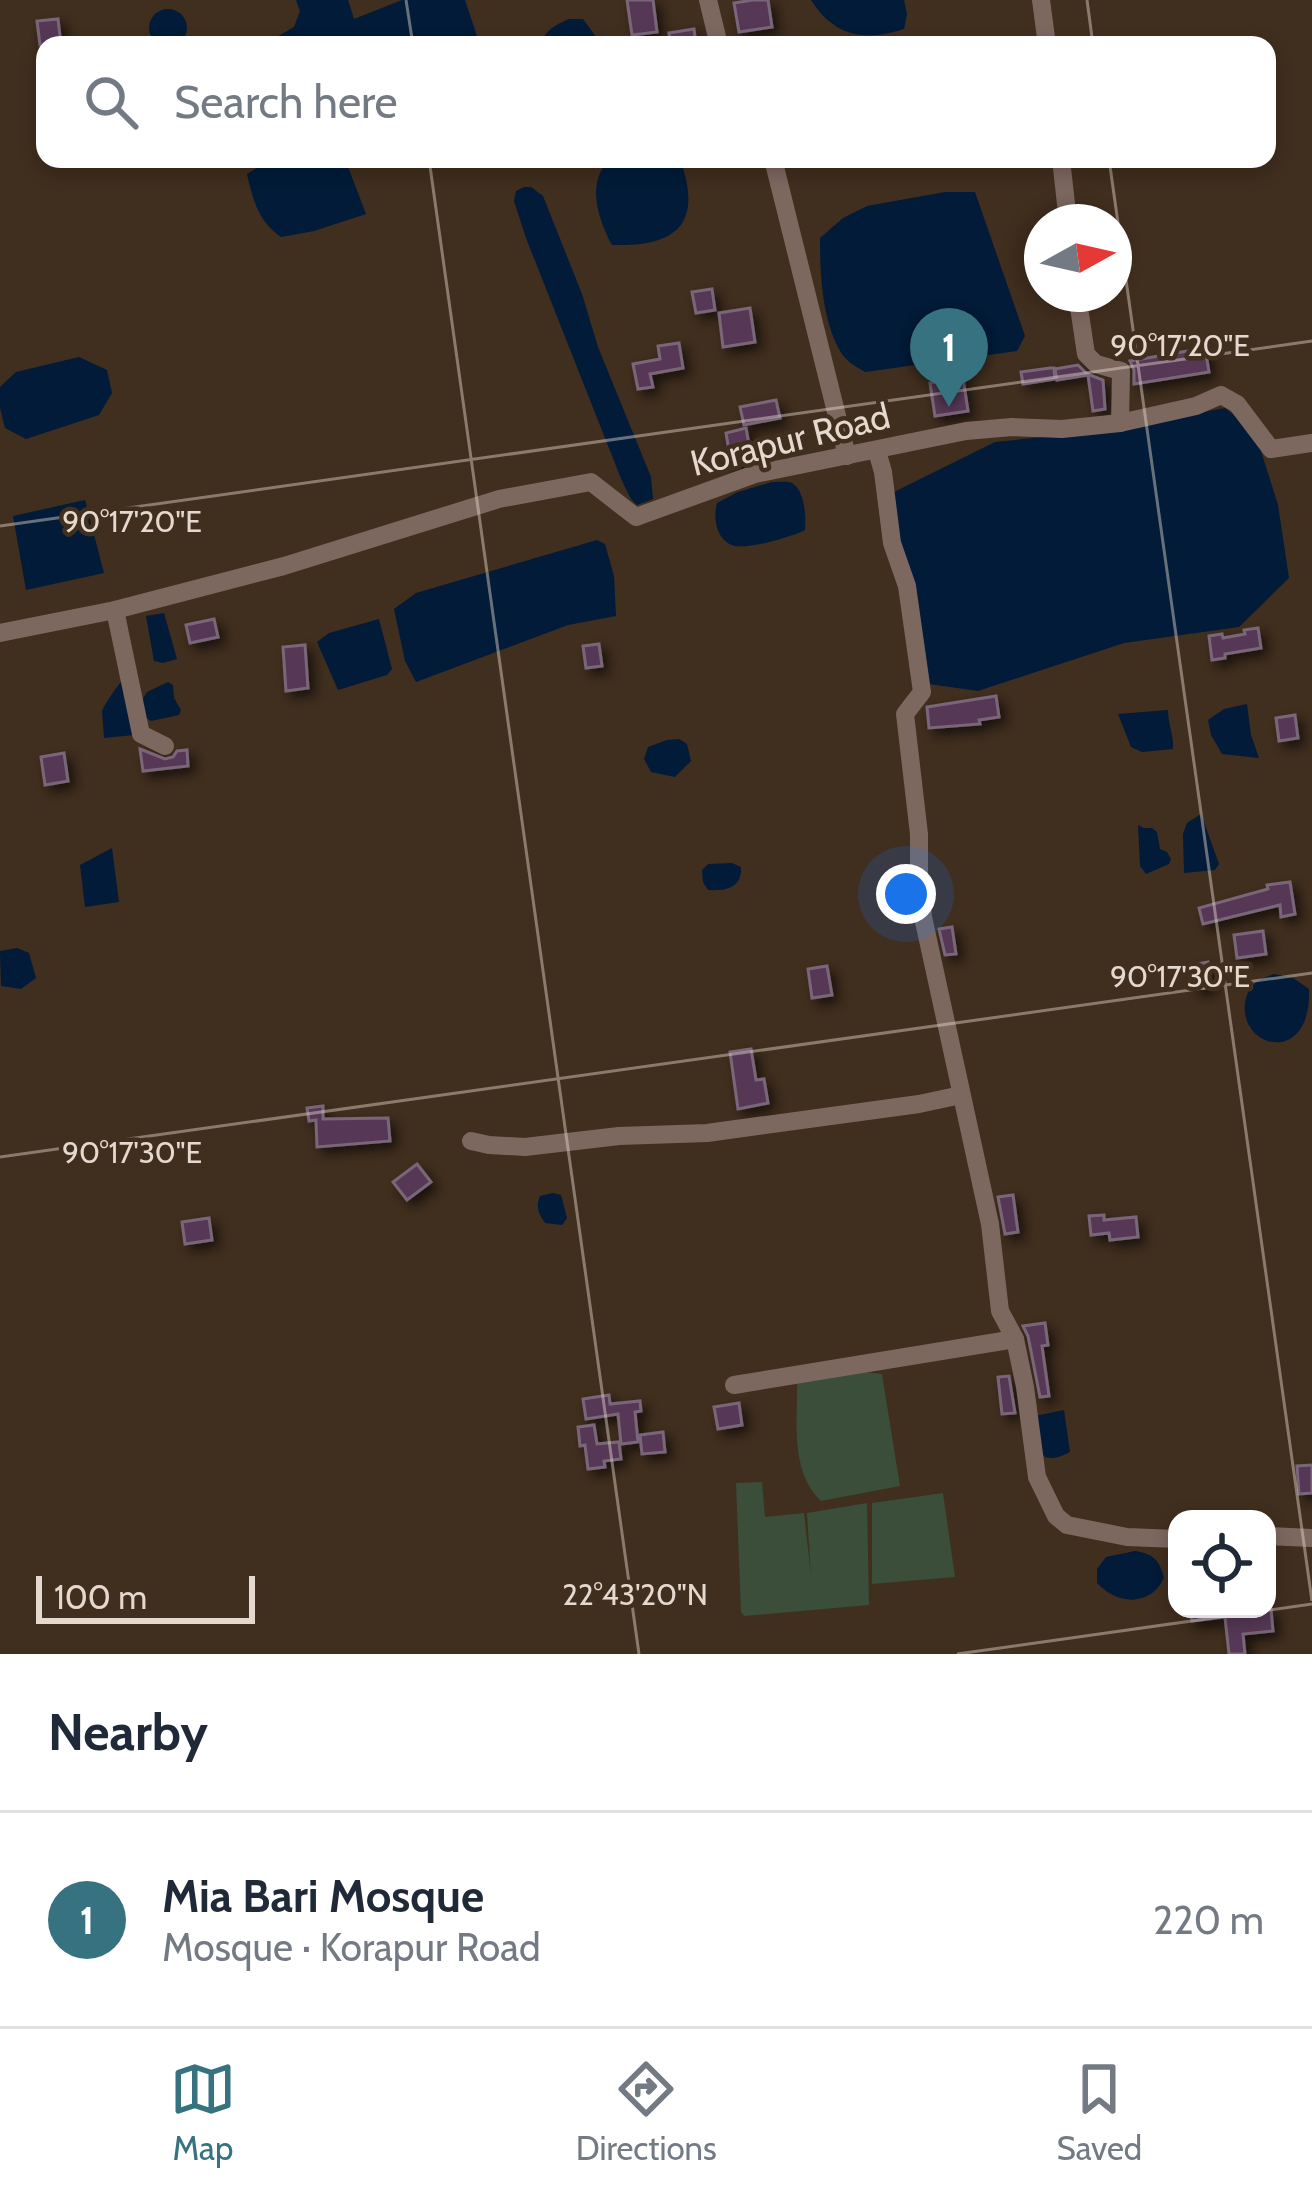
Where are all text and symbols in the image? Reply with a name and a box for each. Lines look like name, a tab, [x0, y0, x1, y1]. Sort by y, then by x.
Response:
search box	[36, 36, 1276, 168]
icon: search	[78, 69, 144, 135]
text: Search here	[174, 75, 398, 129]
north arrow	[1024, 204, 1132, 312]
pin: 1	[910, 308, 988, 407]
text: 90°17'20"E	[1110, 327, 1250, 364]
street label: Korapur Road	[686, 393, 894, 485]
text: 90°17'20"E	[62, 503, 202, 540]
your location	[876, 864, 936, 924]
text: 90°17'30"E	[1110, 958, 1250, 995]
text: 90°17'30"E	[62, 1134, 202, 1171]
map controls	[1168, 1510, 1276, 1618]
button: locate	[1168, 1510, 1276, 1618]
scale bar	[36, 1570, 255, 1623]
text: 22°43'20"N	[562, 1576, 708, 1613]
text: 100 m	[54, 1577, 147, 1617]
text: Nearby	[48, 1701, 208, 1763]
text: Mia Bari Mosque	[162, 1869, 484, 1923]
text: 1	[80, 1896, 94, 1944]
text: 220 m	[1153, 1896, 1264, 1944]
text: Mosque · Korapur Road	[162, 1923, 541, 1971]
tab: Map	[170, 2056, 236, 2168]
tab: Directions	[576, 2056, 717, 2168]
tab: Saved	[1056, 2056, 1142, 2168]

